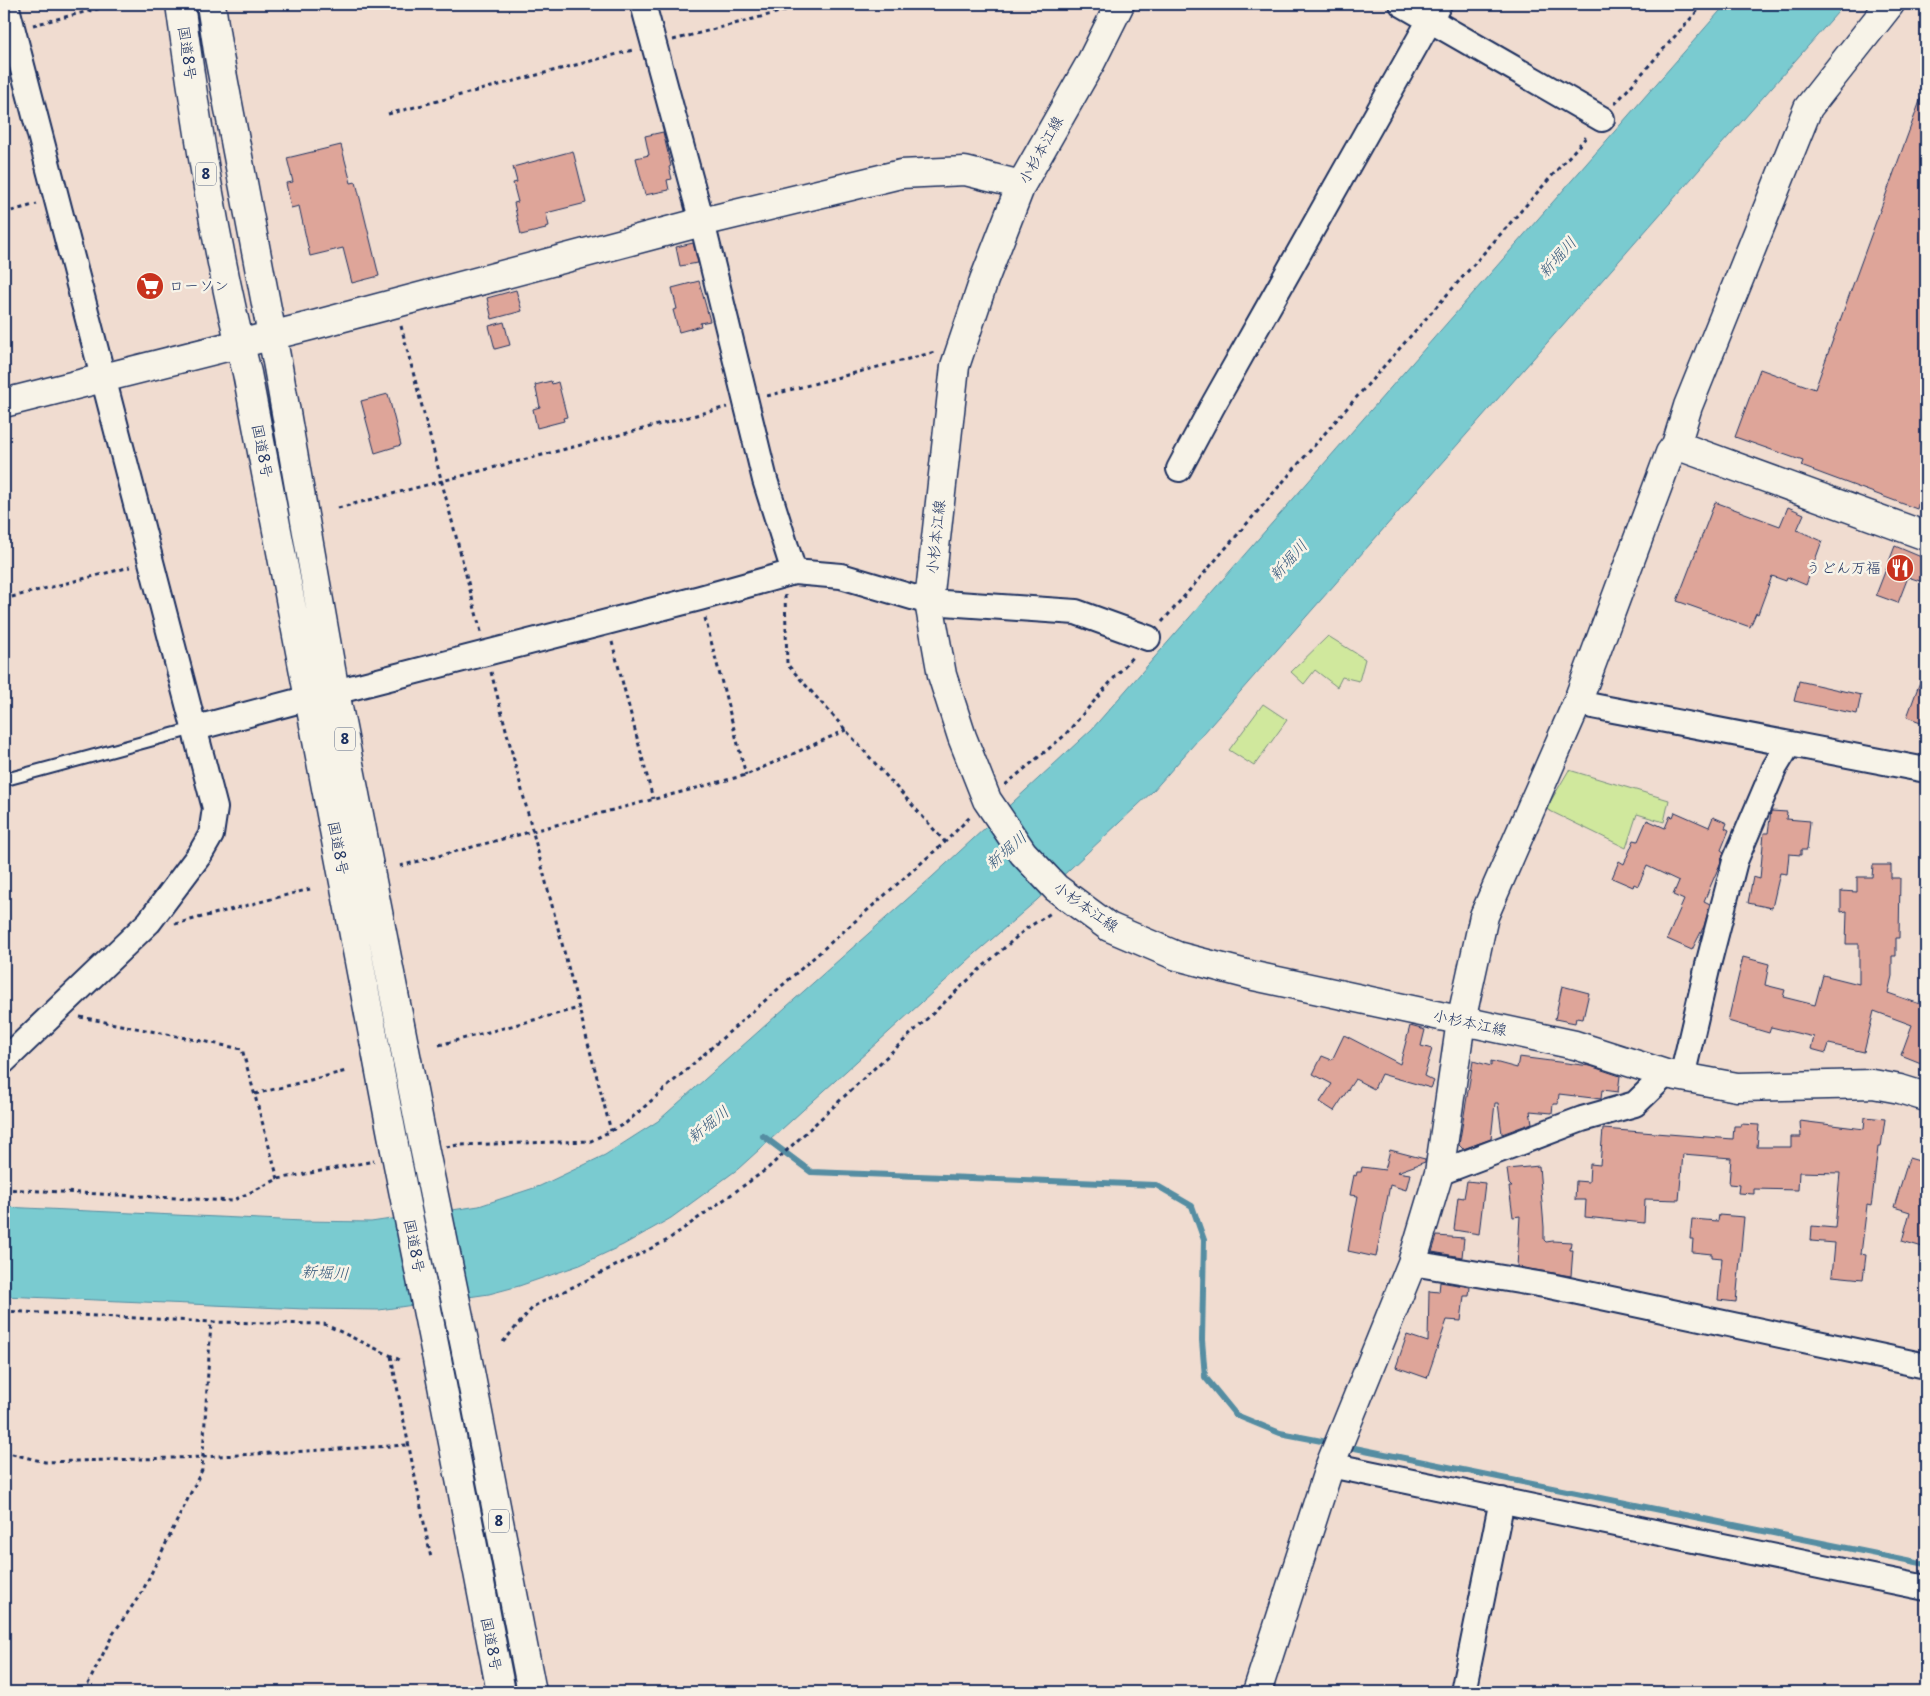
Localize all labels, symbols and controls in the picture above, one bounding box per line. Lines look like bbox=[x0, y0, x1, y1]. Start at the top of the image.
street label: 国道8号 bbox=[173, 24, 204, 81]
street label: 小杉本江線 bbox=[1011, 111, 1068, 188]
road number: 8 bbox=[196, 162, 216, 185]
water label: 新堀川 bbox=[1531, 230, 1581, 282]
supermarket icon: ローソン bbox=[135, 271, 165, 301]
place label: ローソン bbox=[169, 273, 229, 296]
street label: 国道8号 bbox=[247, 422, 280, 480]
street label: 小杉本江線 bbox=[919, 498, 950, 575]
water label: 新堀川 bbox=[1262, 533, 1312, 585]
restaurant icon: うどん万福 bbox=[1885, 553, 1915, 583]
place label: うどん万福 bbox=[1806, 555, 1881, 578]
road number: 8 bbox=[335, 728, 355, 751]
street label: 国道8号 bbox=[323, 819, 356, 877]
water label: 新堀川 bbox=[979, 824, 1031, 874]
street label: 小杉本江線 bbox=[1050, 875, 1124, 937]
street label: 小杉本江線 bbox=[1431, 1002, 1509, 1041]
water label: 新堀川 bbox=[681, 1099, 734, 1148]
street label: 国道8号 bbox=[399, 1217, 432, 1275]
water label: 新堀川 bbox=[300, 1258, 350, 1284]
road number: 8 bbox=[489, 1510, 509, 1532]
street label: 国道8号 bbox=[476, 1615, 509, 1673]

